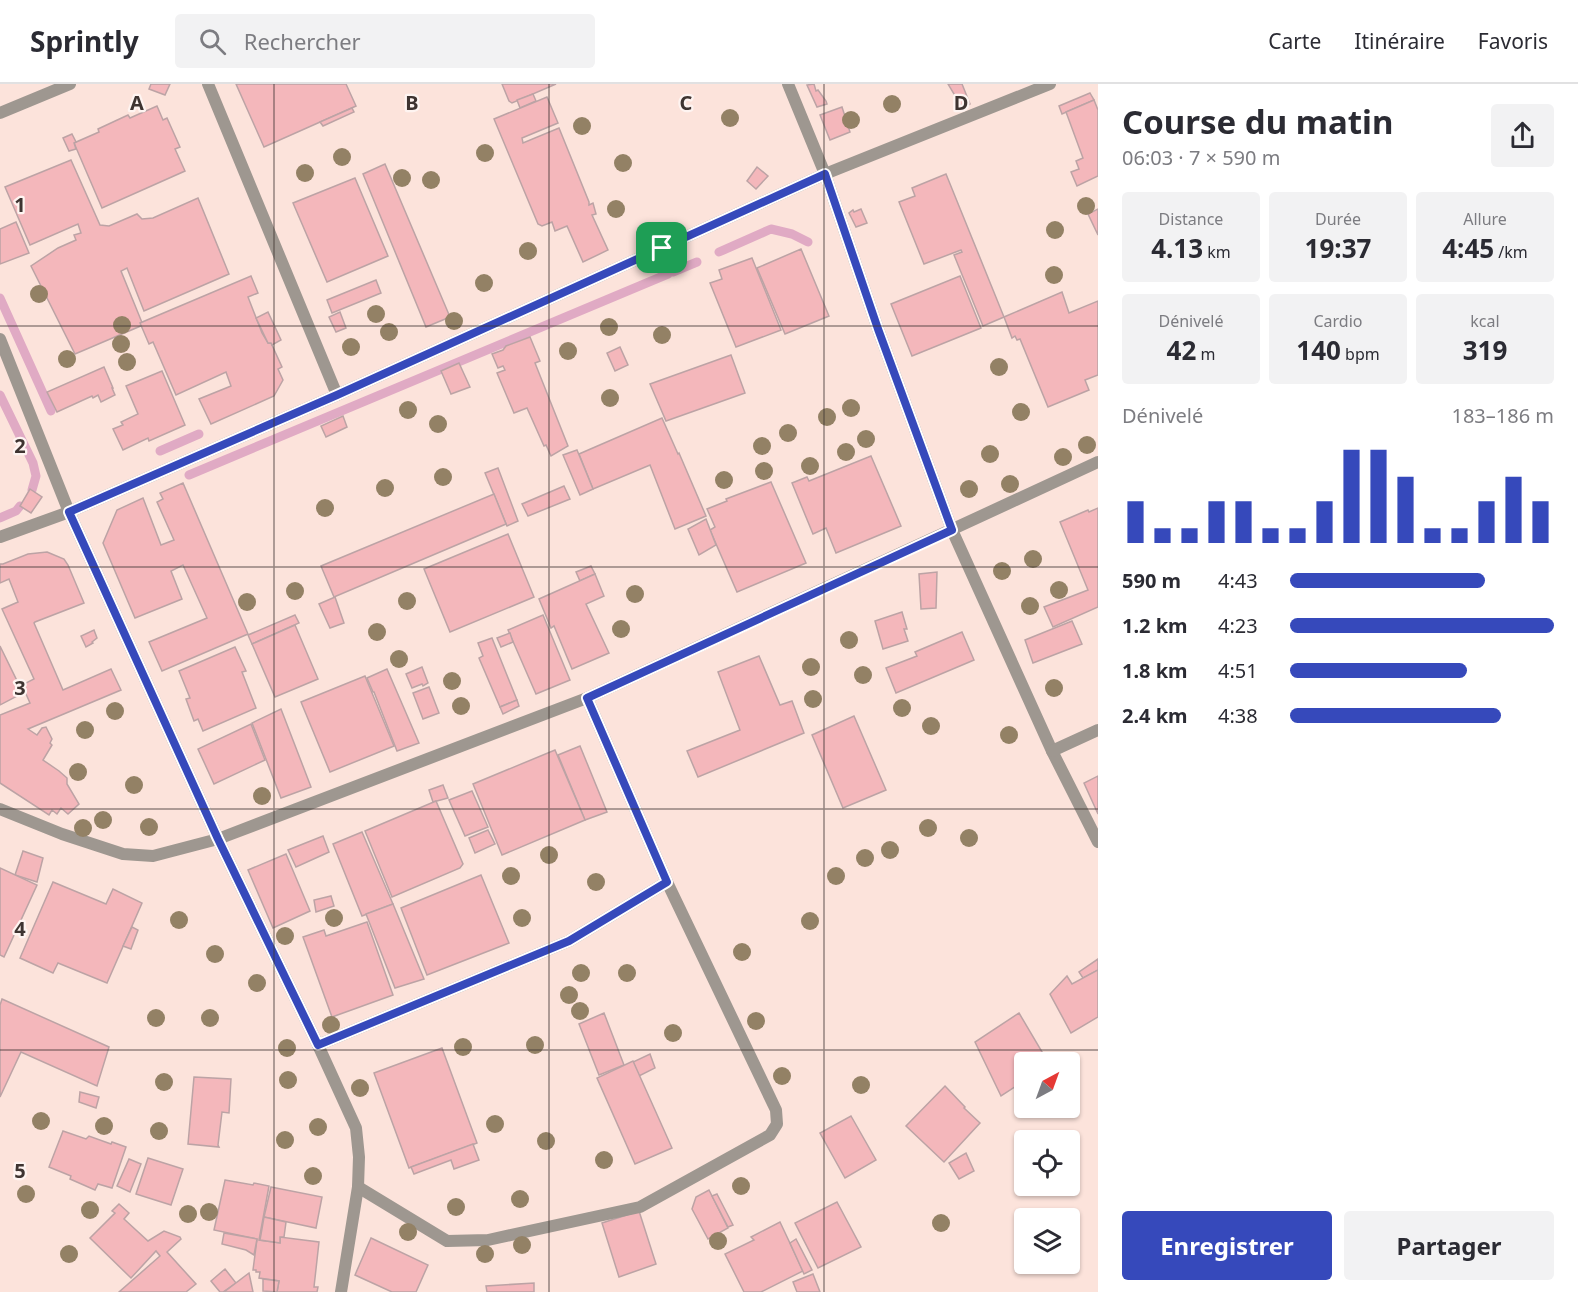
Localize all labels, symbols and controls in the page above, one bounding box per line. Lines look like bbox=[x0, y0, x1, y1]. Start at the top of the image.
search box bbox=[175, 14, 595, 68]
text: Sprintly bbox=[30, 22, 139, 60]
icon: search bbox=[196, 25, 229, 58]
text: Rechercher bbox=[244, 26, 361, 56]
text: Carte bbox=[1268, 27, 1321, 55]
text: Itinéraire bbox=[1354, 27, 1445, 55]
text: Favoris bbox=[1478, 27, 1548, 55]
text: A bbox=[130, 89, 144, 116]
text: B bbox=[405, 89, 419, 116]
text: C bbox=[680, 89, 693, 116]
text: D bbox=[954, 89, 968, 116]
text: Course du matin bbox=[1122, 99, 1393, 144]
button: share bbox=[1491, 104, 1554, 167]
text: 06:03 · 7 × 590 m bbox=[1122, 144, 1280, 171]
text: 1 bbox=[14, 191, 26, 218]
text: Distance bbox=[1159, 208, 1223, 230]
text: Durée bbox=[1315, 208, 1361, 230]
text: Allure bbox=[1463, 208, 1507, 230]
pin bbox=[636, 222, 687, 273]
text: 4.13 bbox=[1151, 230, 1203, 266]
text: 19:37 bbox=[1305, 230, 1371, 266]
text: 4:45 bbox=[1442, 230, 1494, 266]
icon: arrive bbox=[645, 231, 678, 264]
text: km bbox=[1203, 241, 1231, 263]
text: /km bbox=[1494, 241, 1528, 263]
text: Dénivelé bbox=[1158, 310, 1224, 332]
text: Cardio bbox=[1313, 310, 1363, 332]
text: kcal bbox=[1470, 310, 1500, 332]
text: 42 bbox=[1167, 332, 1196, 368]
text: 140 bbox=[1296, 332, 1341, 368]
text: 319 bbox=[1463, 332, 1507, 368]
text: m bbox=[1196, 343, 1215, 365]
text: bpm bbox=[1341, 343, 1380, 365]
text: Dénivelé bbox=[1122, 402, 1203, 429]
text: 183–186 m bbox=[1451, 402, 1554, 429]
text: 2 bbox=[14, 432, 26, 459]
text: 590 m bbox=[1122, 567, 1181, 594]
text: 4:43 bbox=[1218, 567, 1258, 594]
text: 1.2 km bbox=[1122, 612, 1188, 639]
text: 4:23 bbox=[1218, 612, 1258, 639]
text: 1.8 km bbox=[1122, 657, 1188, 684]
text: 4:51 bbox=[1218, 657, 1258, 684]
text: 3 bbox=[14, 674, 26, 701]
text: 2.4 km bbox=[1122, 702, 1188, 729]
text: 4:38 bbox=[1218, 702, 1258, 729]
text: 4 bbox=[14, 915, 26, 942]
north arrow bbox=[1014, 1052, 1080, 1118]
map controls bbox=[1014, 1052, 1080, 1274]
button: locate bbox=[1014, 1130, 1080, 1196]
text: 5 bbox=[14, 1157, 26, 1184]
button: layers bbox=[1014, 1208, 1080, 1274]
button: Enregistrer bbox=[1122, 1211, 1332, 1280]
button: Partager bbox=[1344, 1211, 1554, 1280]

